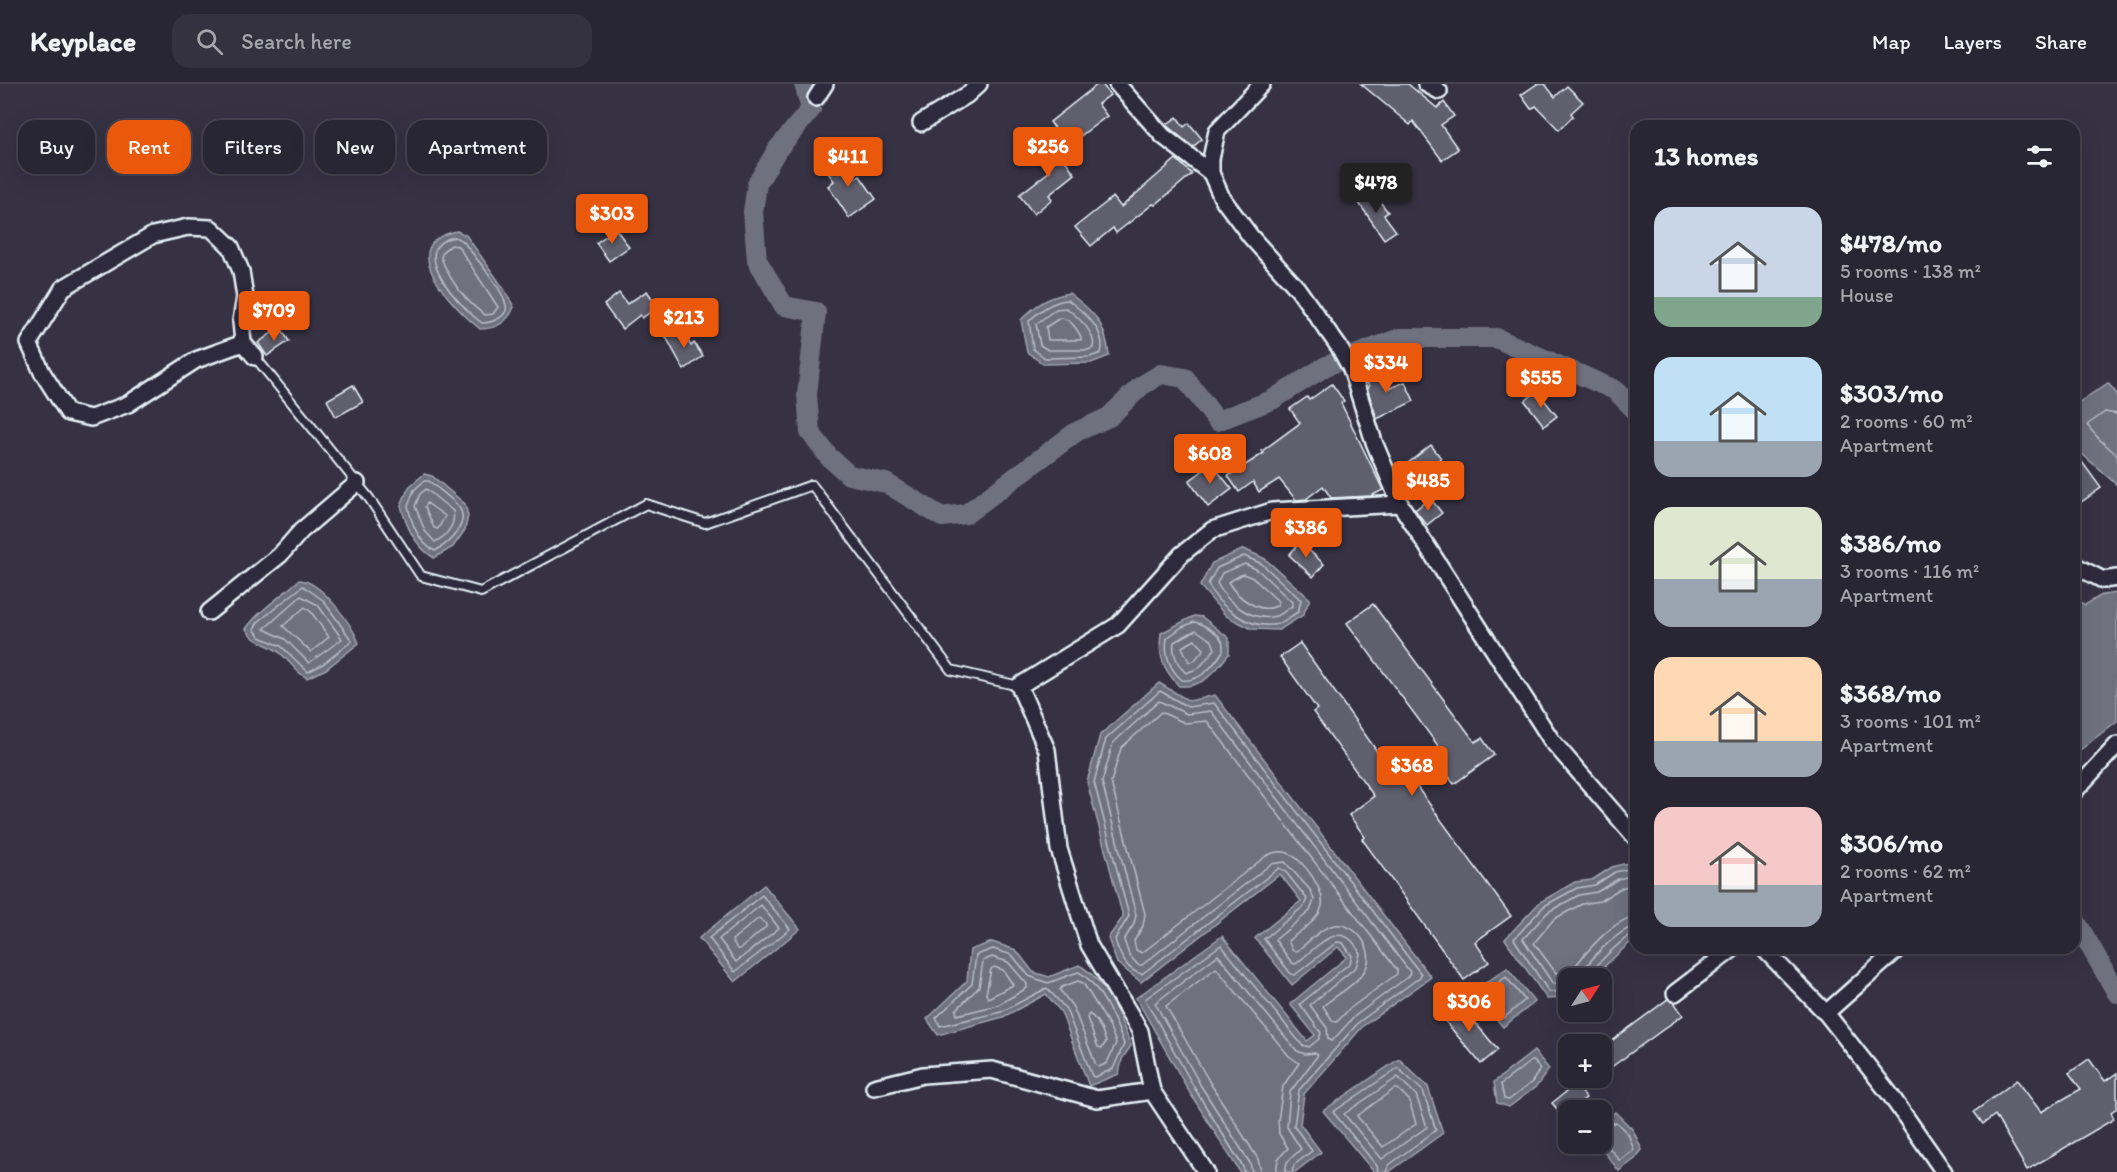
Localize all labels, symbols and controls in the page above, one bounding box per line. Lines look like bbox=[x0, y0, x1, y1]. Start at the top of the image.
search box bbox=[172, 14, 592, 68]
text: Keyplace bbox=[30, 24, 136, 58]
icon: search bbox=[193, 25, 226, 58]
text: Search here bbox=[241, 28, 352, 55]
text: Map bbox=[1872, 29, 1911, 54]
text: Layers bbox=[1944, 29, 2002, 54]
text: Share bbox=[2035, 29, 2087, 54]
chip: Buy bbox=[18, 120, 95, 174]
chip: Rent bbox=[107, 120, 191, 174]
chip: Filters bbox=[203, 120, 303, 174]
chip: New bbox=[315, 120, 395, 174]
chip: Apartment bbox=[407, 120, 547, 174]
pin: $256 bbox=[1012, 127, 1084, 178]
text: $256 bbox=[1027, 134, 1069, 158]
pin: $411 bbox=[812, 137, 884, 188]
text: 13 homes bbox=[1654, 140, 1758, 172]
icon: filters bbox=[2023, 140, 2056, 173]
text: $411 bbox=[828, 144, 868, 168]
pin: $478 bbox=[1340, 163, 1412, 214]
text: $478 bbox=[1354, 170, 1398, 194]
pin: $303 bbox=[576, 194, 648, 245]
text: $303 bbox=[590, 201, 634, 225]
text: $478/mo bbox=[1840, 227, 1942, 259]
icon: home bbox=[1702, 231, 1774, 303]
text: 5 rooms · 138 m² bbox=[1840, 259, 1981, 283]
text: House bbox=[1840, 283, 1894, 307]
pin: $709 bbox=[238, 291, 310, 342]
text: $709 bbox=[253, 298, 295, 322]
pin: $213 bbox=[648, 298, 720, 349]
text: $213 bbox=[664, 305, 704, 329]
pin: $334 bbox=[1350, 343, 1422, 394]
text: $334 bbox=[1364, 350, 1408, 374]
pin: $555 bbox=[1505, 358, 1577, 409]
text: $555 bbox=[1520, 365, 1562, 389]
text: $303/mo bbox=[1840, 377, 1944, 409]
icon: home bbox=[1702, 381, 1774, 453]
text: 2 rooms · 60 m² bbox=[1840, 409, 1973, 433]
text: Apartment bbox=[1840, 433, 1933, 457]
pin: $608 bbox=[1174, 434, 1246, 485]
text: $608 bbox=[1188, 441, 1232, 465]
pin: $485 bbox=[1392, 461, 1464, 512]
text: $485 bbox=[1406, 468, 1450, 492]
pin: $386 bbox=[1270, 508, 1342, 559]
text: $386 bbox=[1285, 515, 1327, 539]
text: $386/mo bbox=[1840, 527, 1941, 559]
icon: home bbox=[1702, 531, 1774, 603]
text: 3 rooms · 116 m² bbox=[1840, 559, 1979, 583]
text: Apartment bbox=[1840, 583, 1933, 607]
text: $368/mo bbox=[1840, 677, 1941, 709]
icon: home bbox=[1702, 681, 1774, 753]
text: 3 rooms · 101 m² bbox=[1840, 709, 1981, 733]
text: Apartment bbox=[1840, 733, 1933, 757]
pin: $368 bbox=[1376, 746, 1448, 797]
text: $368 bbox=[1391, 753, 1433, 777]
text: $306/mo bbox=[1840, 827, 1943, 859]
icon: home bbox=[1702, 831, 1774, 903]
text: 2 rooms · 62 m² bbox=[1840, 859, 1971, 883]
text: Apartment bbox=[1840, 883, 1933, 907]
north arrow bbox=[1558, 968, 1612, 1022]
map controls bbox=[1558, 968, 1612, 1154]
pin: $306 bbox=[1433, 982, 1505, 1033]
text: $306 bbox=[1447, 989, 1491, 1013]
button: + bbox=[1558, 1034, 1612, 1088]
button: − bbox=[1558, 1100, 1612, 1154]

